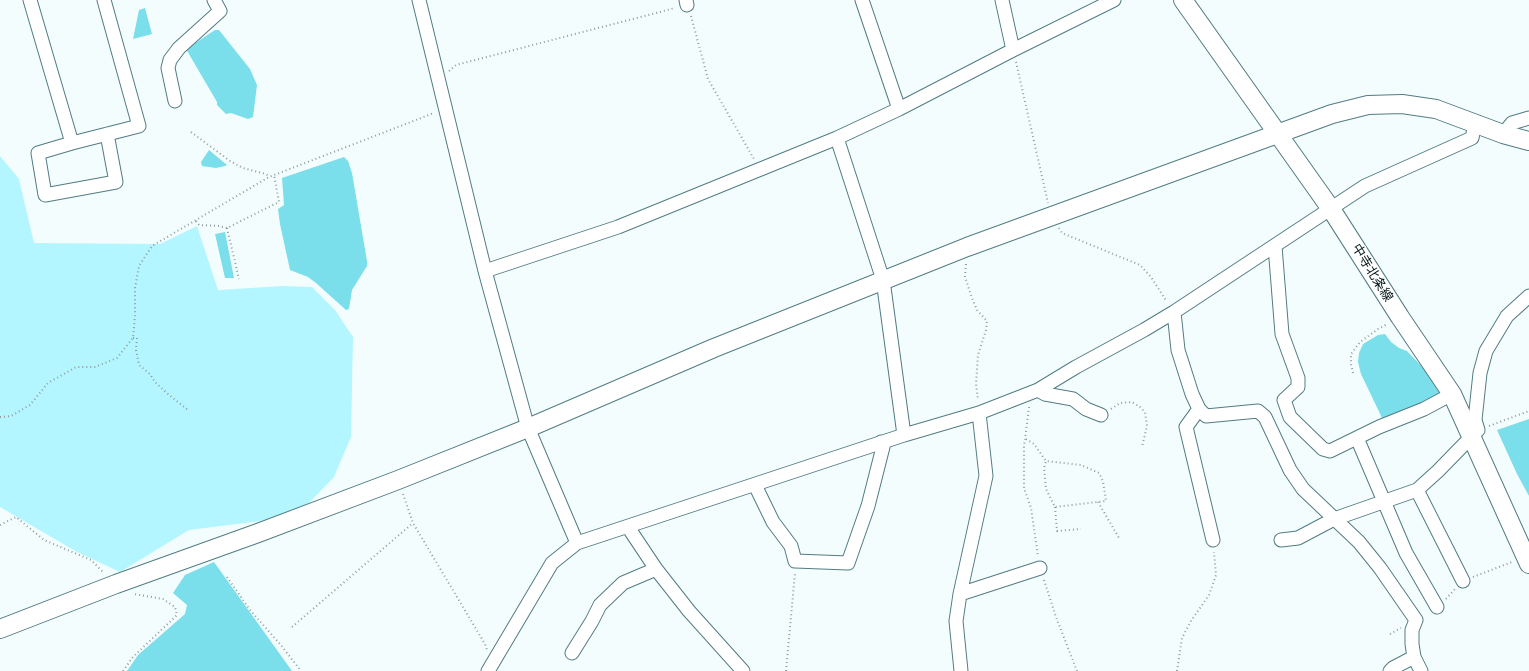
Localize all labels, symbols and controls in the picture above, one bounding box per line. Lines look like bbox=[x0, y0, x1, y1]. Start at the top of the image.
street label: 中寺北条線 bbox=[1348, 241, 1396, 305]

